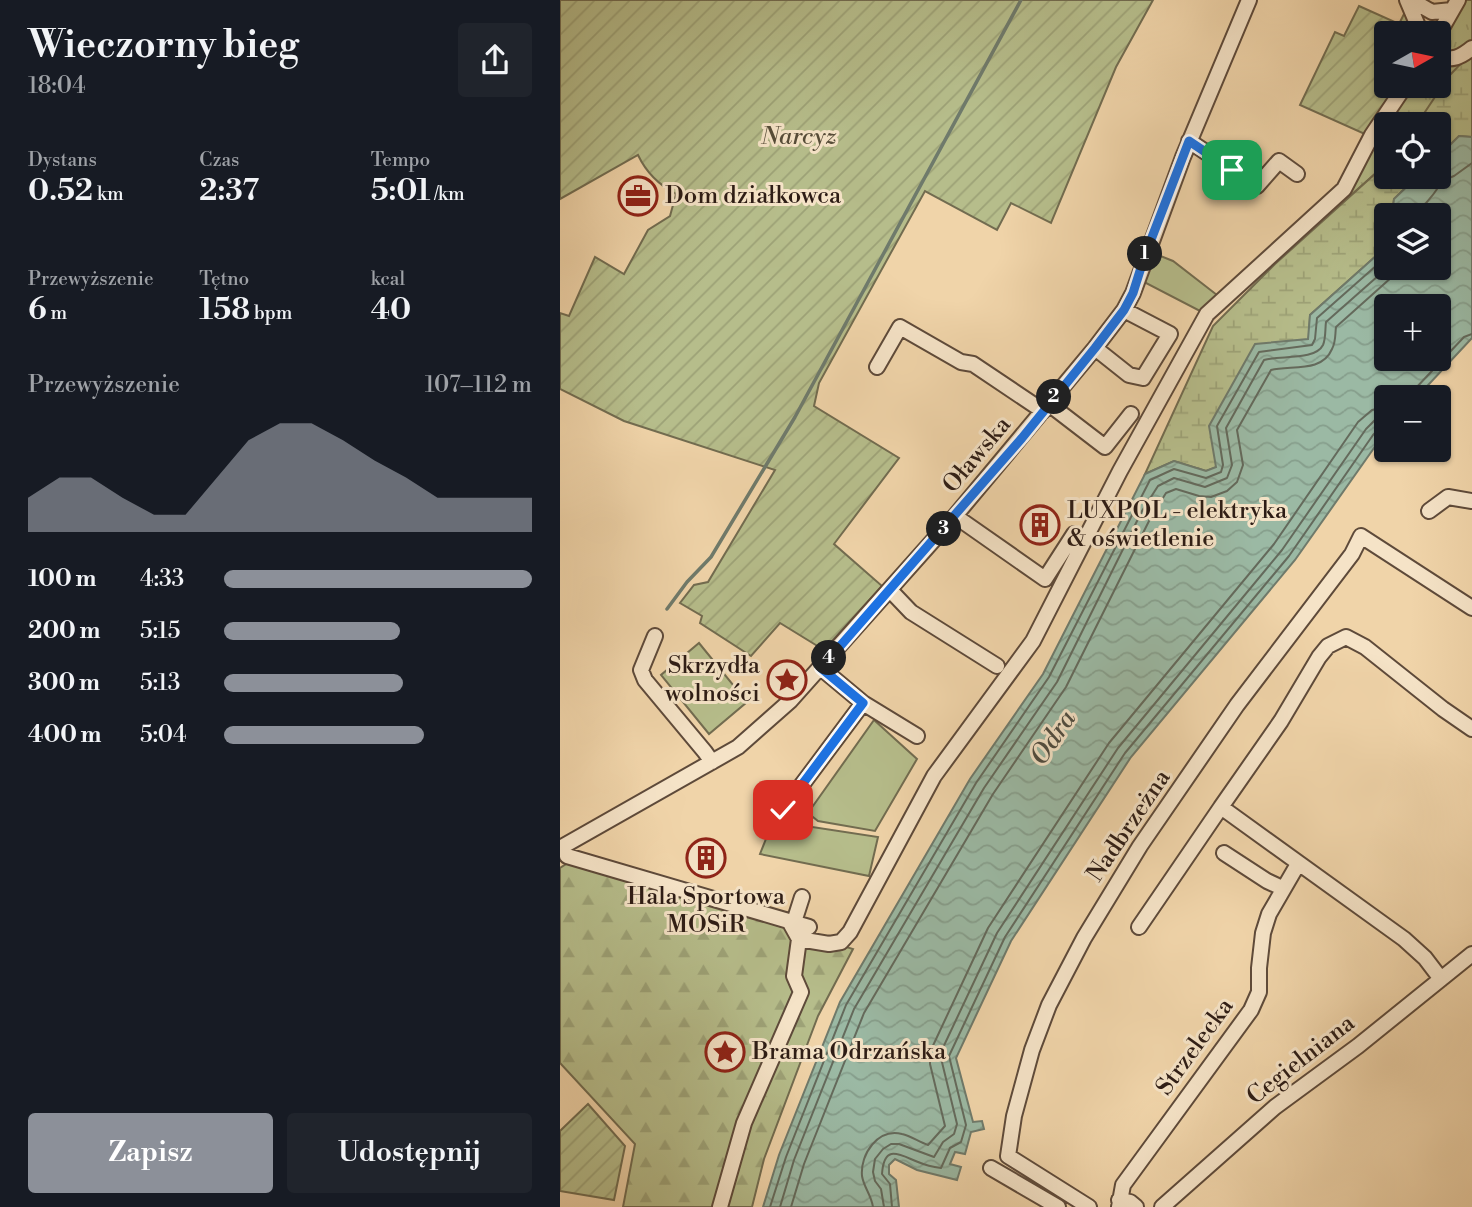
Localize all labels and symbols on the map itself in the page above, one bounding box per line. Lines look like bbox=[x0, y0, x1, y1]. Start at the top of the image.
north arrow bbox=[1374, 21, 1451, 98]
park label: Narcyz bbox=[760, 122, 837, 152]
pin bbox=[1202, 140, 1262, 200]
office icon: Dom działkowca bbox=[617, 175, 659, 217]
place label: Dom działkowca bbox=[665, 181, 842, 211]
pin: 1 bbox=[1128, 236, 1162, 272]
pin: 2 bbox=[1036, 380, 1072, 414]
street label: Oławska bbox=[936, 410, 1018, 499]
place label: LUXPOL - elektryka & oświetlenie bbox=[1067, 496, 1288, 554]
building icon: LUXPOL - elektryka & oświetlenie bbox=[1019, 504, 1061, 546]
pin: 3 bbox=[926, 512, 962, 546]
pin: 4 bbox=[812, 640, 846, 676]
place label: Skrzydła wolności bbox=[664, 651, 761, 709]
place icon: Skrzydła wolności bbox=[766, 659, 808, 701]
water label: Odra bbox=[1023, 704, 1083, 772]
street label: Nadbrzeżna bbox=[1081, 763, 1178, 888]
pin bbox=[753, 780, 813, 840]
building icon: Hala Sportowa MOSiR bbox=[685, 837, 727, 879]
place label: Hala Sportowa MOSiR bbox=[627, 882, 786, 940]
street label: Strzelecka bbox=[1150, 992, 1241, 1102]
street label: Cegielniana bbox=[1241, 1008, 1362, 1112]
place icon: Brama Odrzańska bbox=[704, 1031, 746, 1073]
place label: Brama Odrzańska bbox=[751, 1037, 947, 1067]

